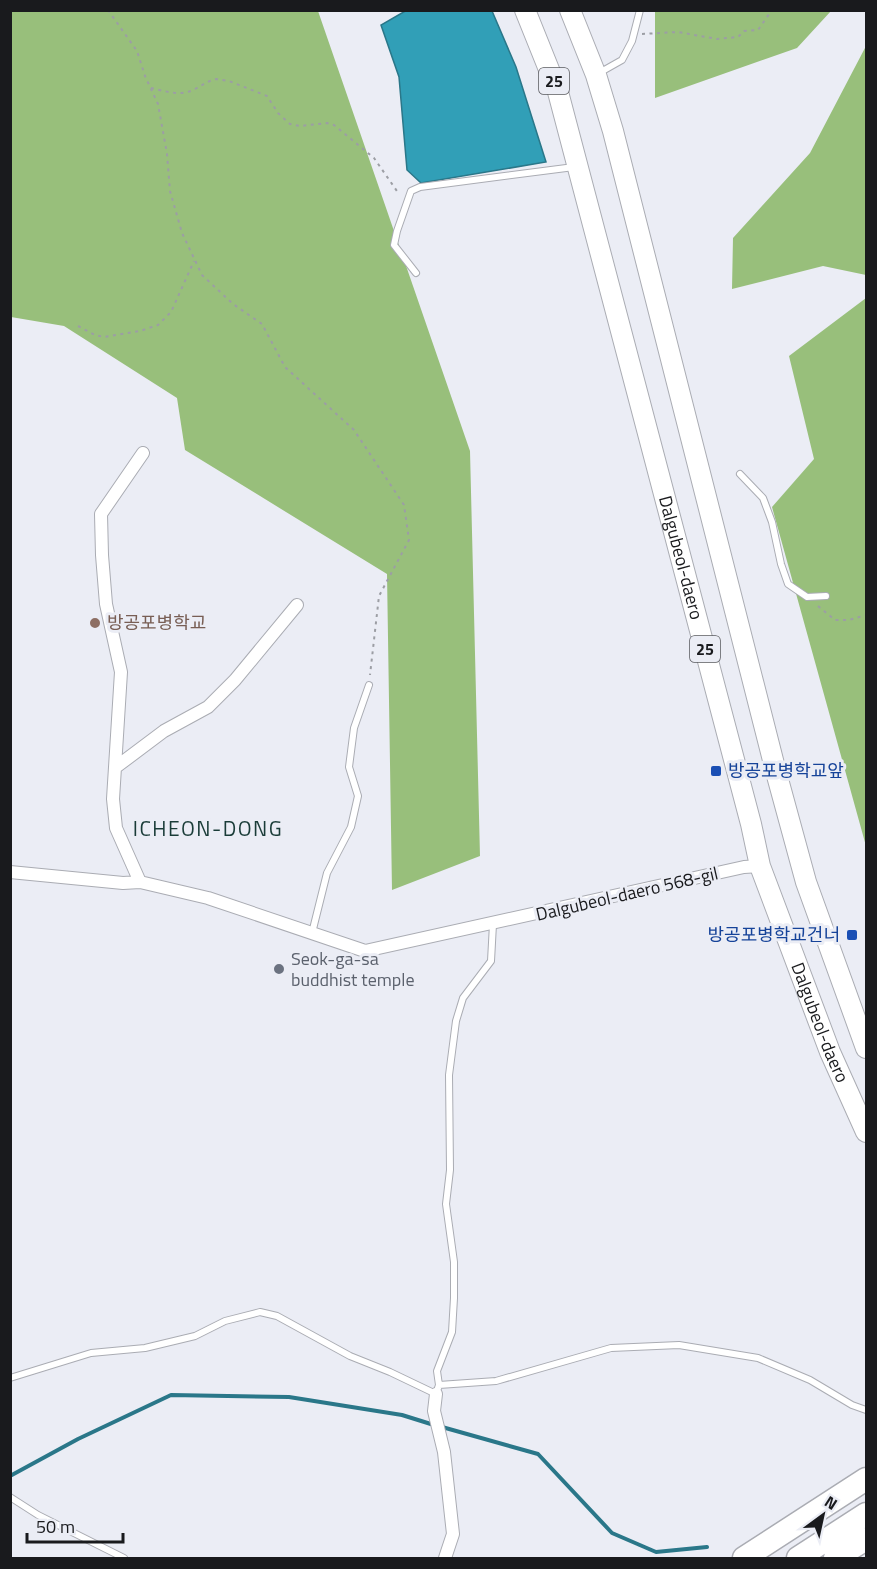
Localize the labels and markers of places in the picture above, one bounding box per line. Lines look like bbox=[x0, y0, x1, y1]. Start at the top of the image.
place label: 방공포병학교 bbox=[107, 609, 206, 636]
marker: 방공포병학교 bbox=[88, 616, 102, 630]
place label: 방공포병학교앞 bbox=[728, 757, 844, 784]
marker: 방공포병학교앞 bbox=[709, 764, 723, 778]
place label: 방공포병학교건너 bbox=[708, 921, 840, 948]
marker: 방공포병학교건너 bbox=[845, 928, 859, 942]
place label: Seok-ga-sa buddhist temple bbox=[291, 945, 415, 993]
marker: Seok-ga-sa buddhist temple bbox=[272, 962, 286, 976]

